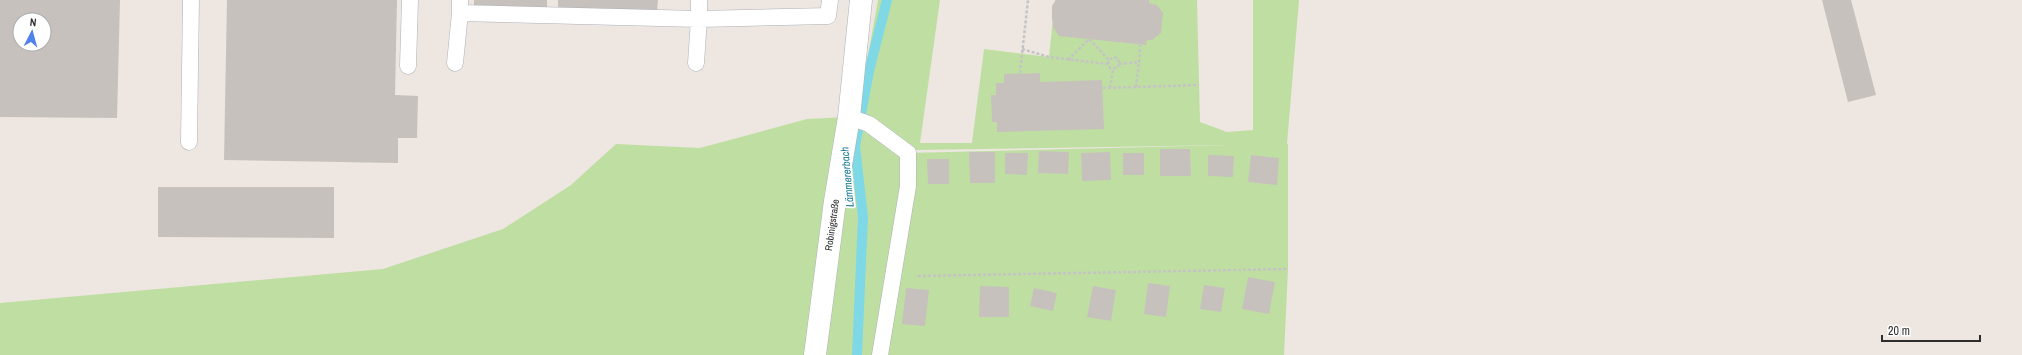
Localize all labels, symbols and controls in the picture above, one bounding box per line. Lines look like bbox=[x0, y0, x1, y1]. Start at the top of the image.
north arrow bbox=[12, 12, 52, 52]
text: N bbox=[29, 15, 37, 29]
water label: Lämmererbach bbox=[837, 146, 857, 208]
street label: Robinigstraße bbox=[822, 198, 842, 252]
scale bar bbox=[1882, 317, 1980, 343]
text: 20 m bbox=[1888, 323, 1910, 339]

